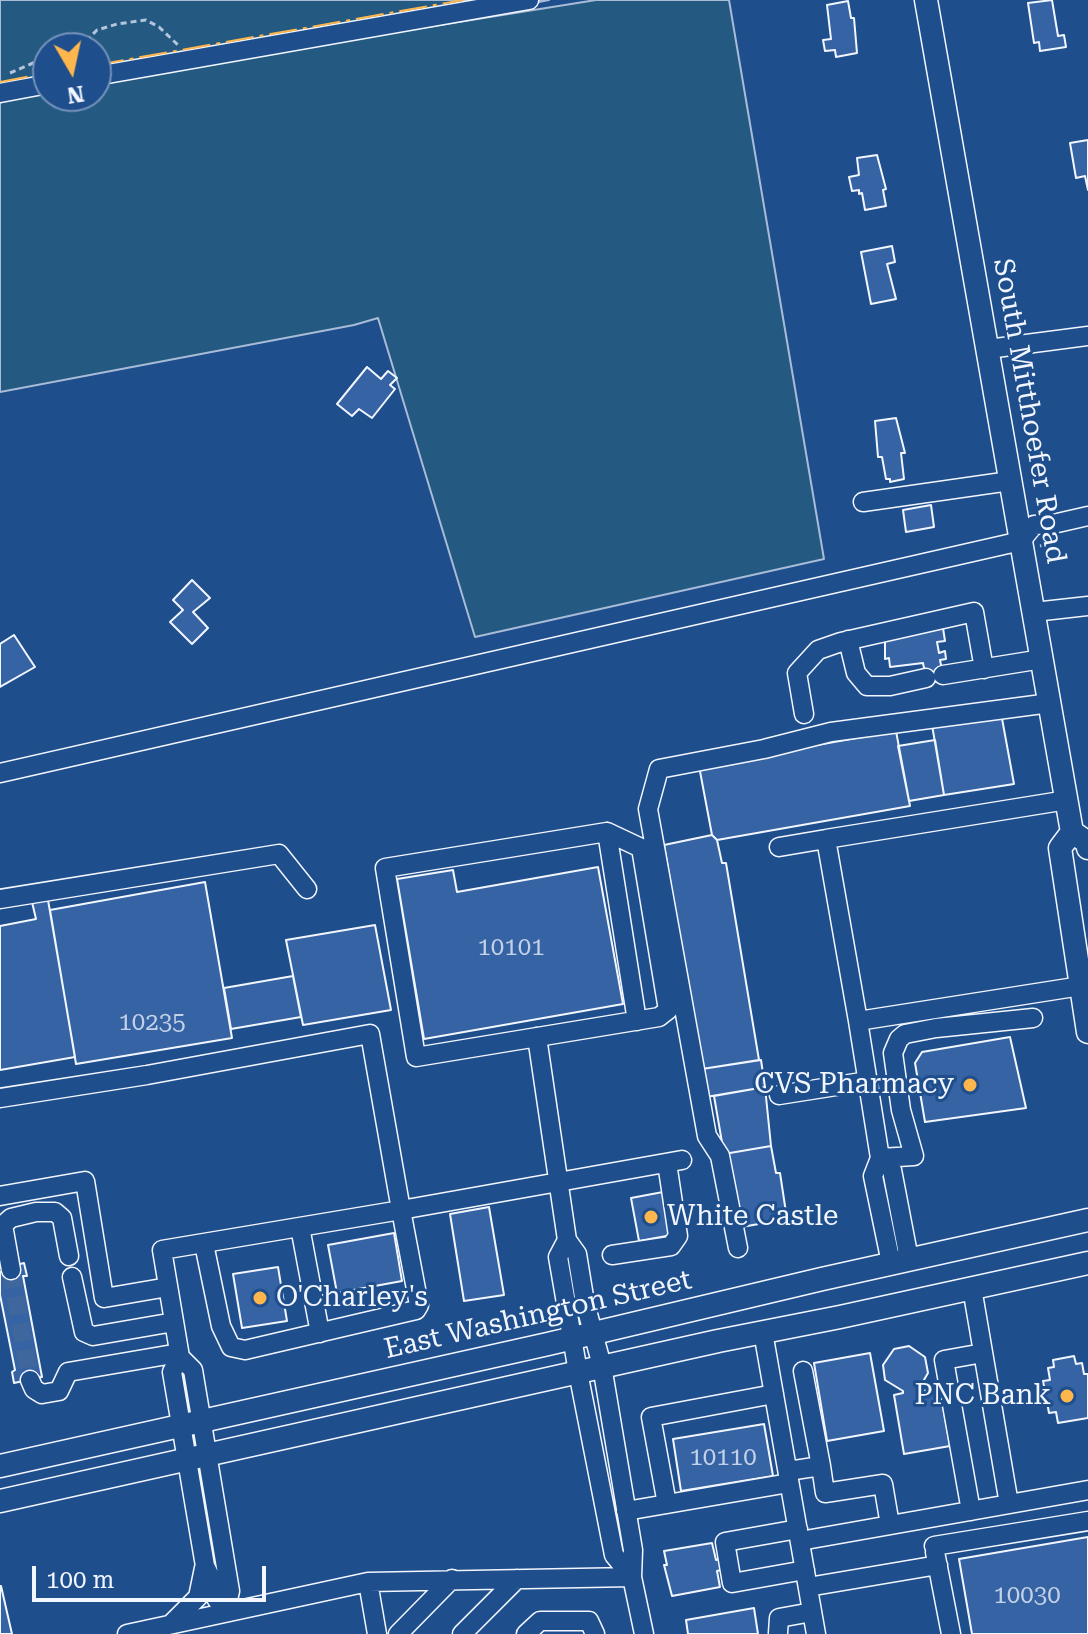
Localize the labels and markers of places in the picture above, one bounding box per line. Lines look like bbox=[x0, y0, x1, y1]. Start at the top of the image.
place label: CVS Pharmacy bbox=[754, 1068, 954, 1102]
marker: CVS Pharmacy bbox=[961, 1076, 979, 1094]
place label: White Castle bbox=[667, 1200, 838, 1234]
marker: White Castle bbox=[642, 1208, 660, 1226]
place label: O'Charley's bbox=[276, 1281, 428, 1315]
marker: O'Charley's bbox=[251, 1289, 269, 1307]
place label: PNC Bank bbox=[914, 1379, 1051, 1413]
marker: PNC Bank bbox=[1058, 1387, 1076, 1405]

